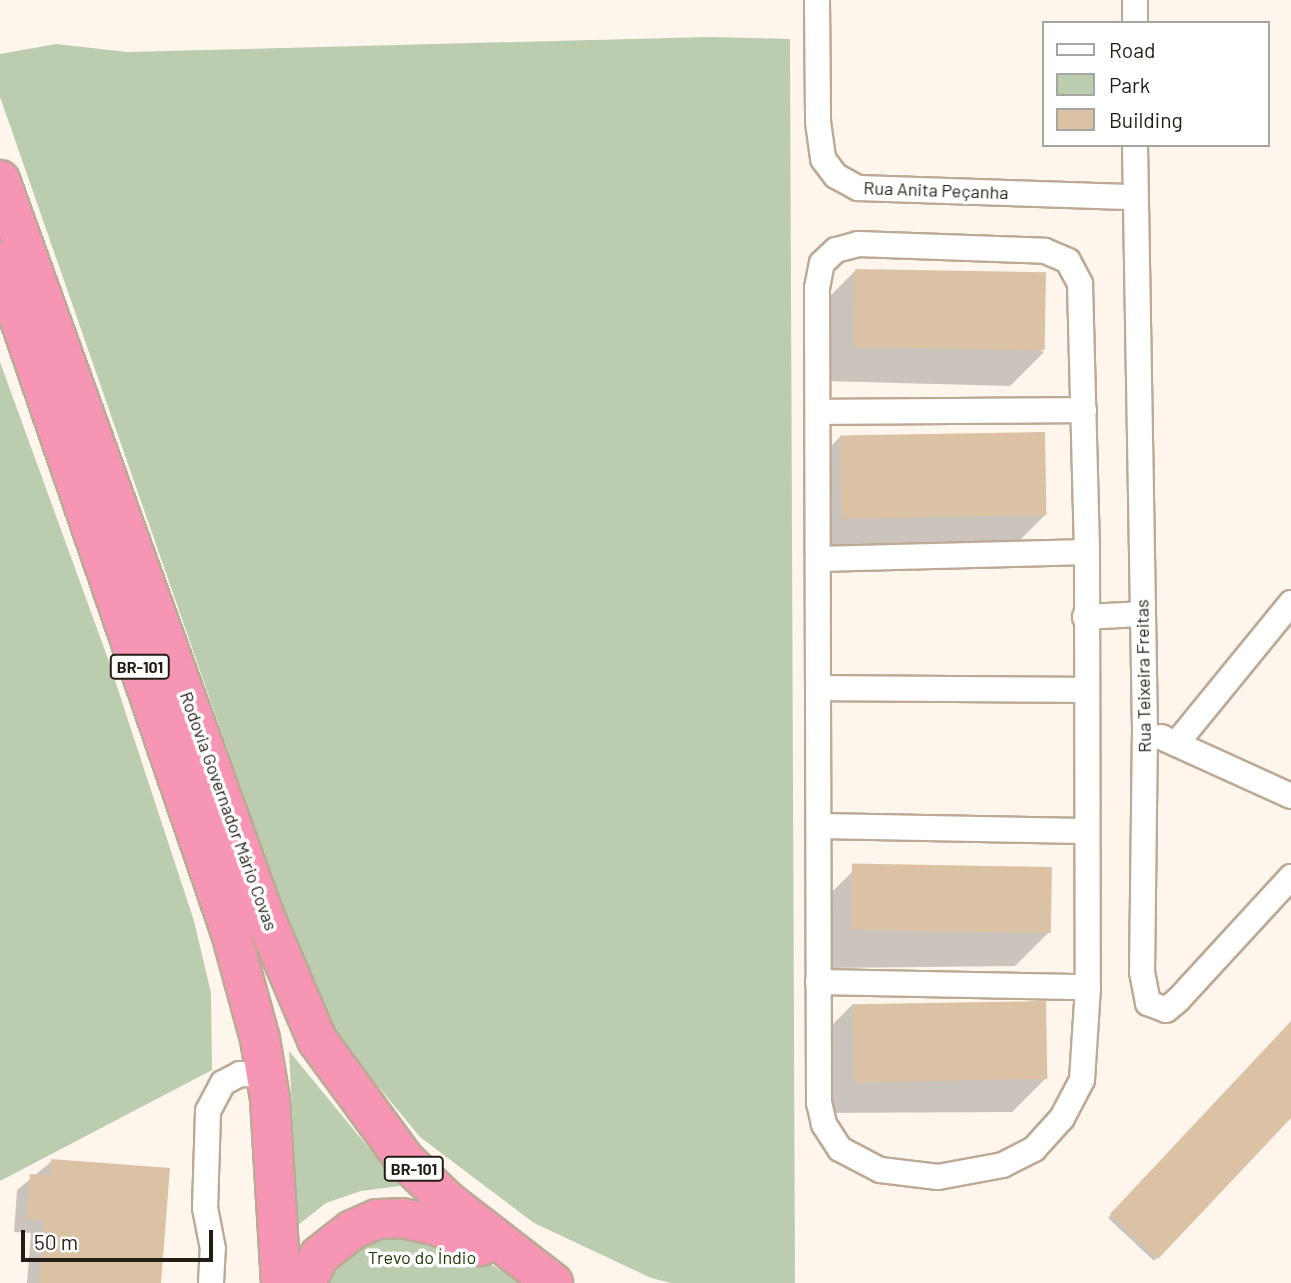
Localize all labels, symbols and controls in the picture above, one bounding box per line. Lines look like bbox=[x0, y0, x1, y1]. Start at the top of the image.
legend bbox=[1042, 21, 1270, 147]
text: Road bbox=[1109, 37, 1155, 62]
text: Park bbox=[1109, 72, 1150, 97]
text: Building bbox=[1109, 107, 1183, 132]
street label: Rua Anita Peçanha bbox=[863, 177, 1009, 203]
street label: Rua Teixeira Freitas bbox=[1131, 599, 1155, 753]
road number: BR-101 bbox=[108, 654, 172, 680]
street label: Rodovia Governador Mário Covas bbox=[176, 689, 282, 933]
road number: BR-101 bbox=[382, 1156, 446, 1182]
scale bar bbox=[24, 1216, 217, 1260]
text: 50 m bbox=[34, 1229, 78, 1254]
park label: Trevo do Índio bbox=[368, 1246, 476, 1268]

